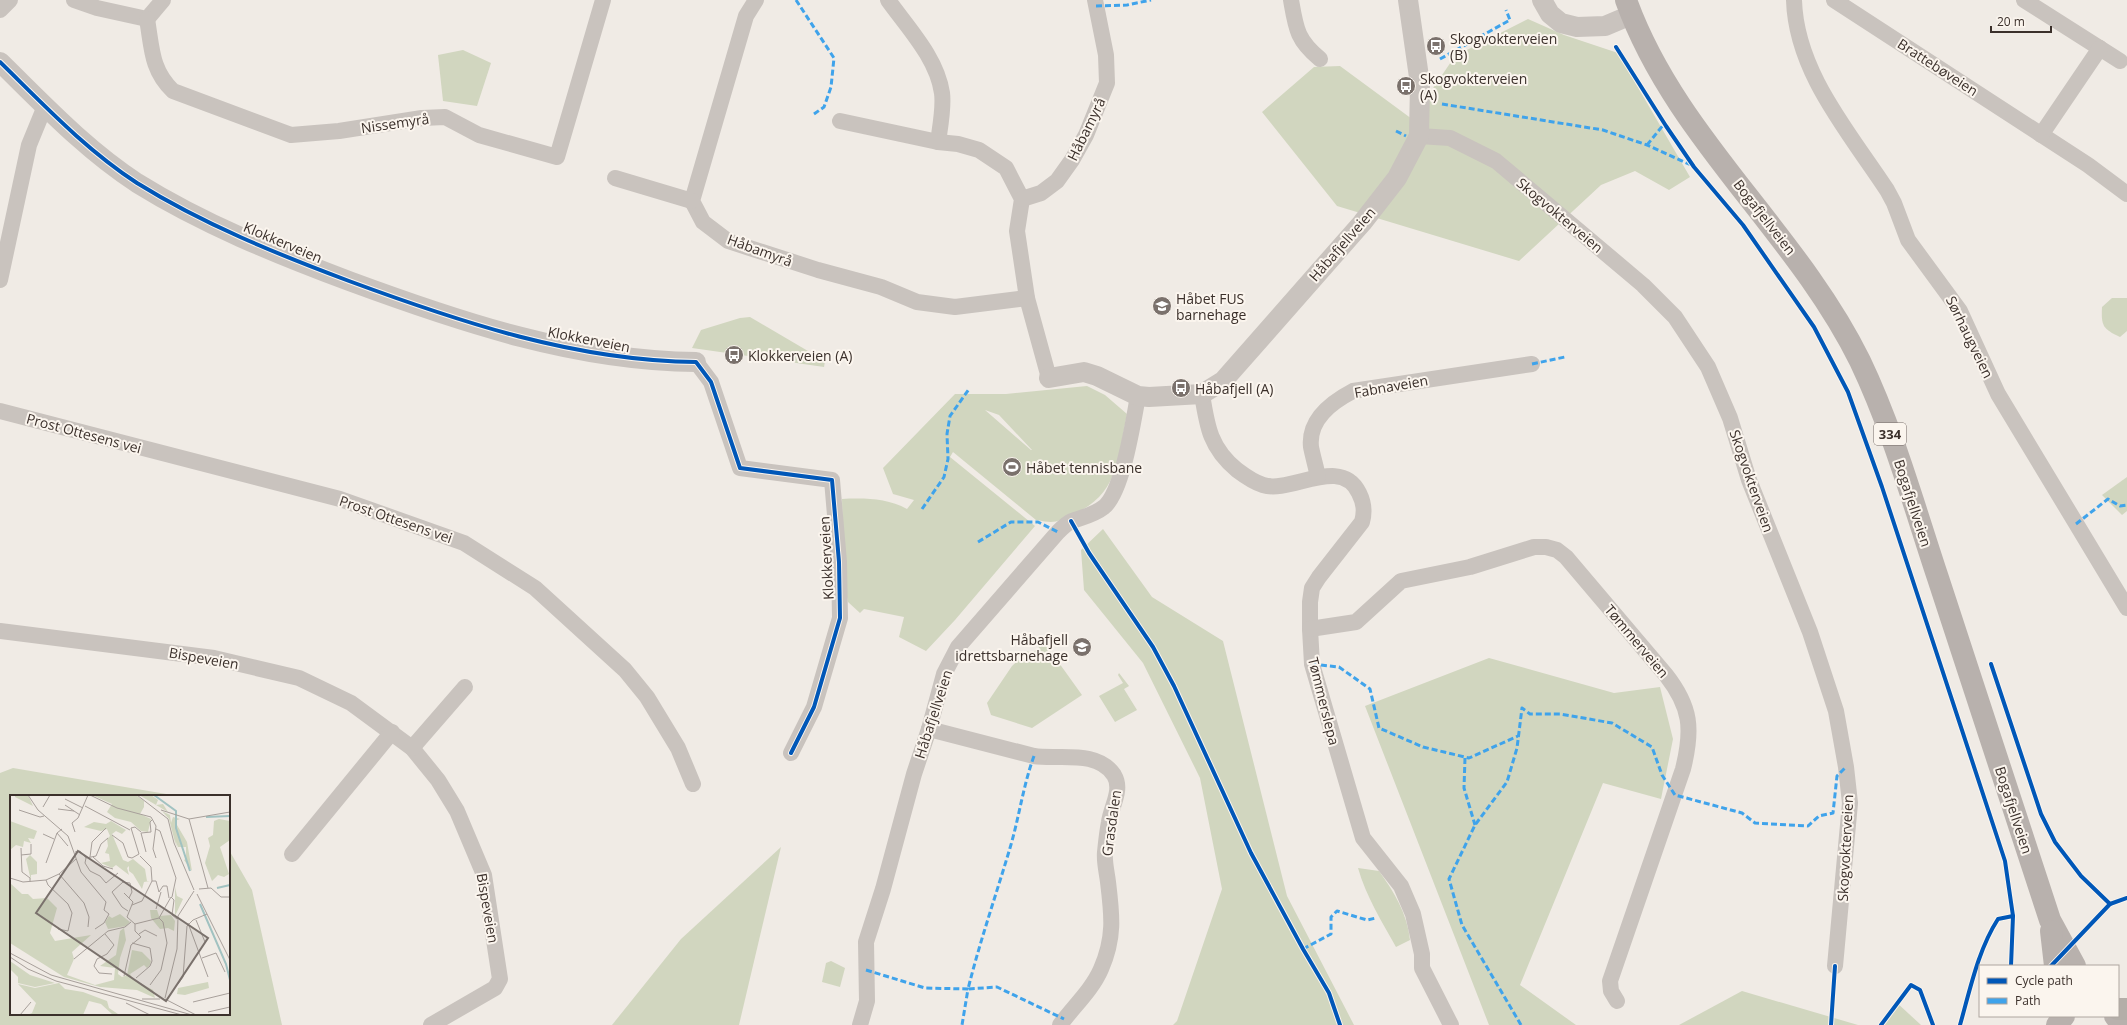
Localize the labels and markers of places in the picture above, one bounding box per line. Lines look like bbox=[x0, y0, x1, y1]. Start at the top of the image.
place label: Skogvokterveien (B) bbox=[1450, 29, 1557, 64]
bus stop icon: Skogvokterveien (B) bbox=[1425, 35, 1447, 57]
place label: Skogvokterveien (A) bbox=[1420, 69, 1527, 104]
bus stop icon: Skogvokterveien (A) bbox=[1395, 75, 1417, 97]
place label: Håbet FUS barnehage bbox=[1176, 289, 1246, 324]
school or university icon: Håbet FUS barnehage bbox=[1151, 295, 1173, 317]
bus stop icon: Klokkerveien (A) bbox=[723, 344, 745, 366]
place label: Klokkerveien (A) bbox=[748, 346, 852, 365]
bus stop icon: Håbafjell (A) bbox=[1170, 377, 1192, 399]
place label: Håbafjell (A) bbox=[1195, 379, 1273, 398]
sports icon: Håbet tennisbane bbox=[1001, 456, 1023, 478]
place label: Håbet tennisbane bbox=[1026, 458, 1142, 477]
place label: Håbafjell idrettsbarnehage bbox=[955, 630, 1068, 665]
school or university icon: Håbafjell idrettsbarnehage bbox=[1071, 636, 1093, 658]

